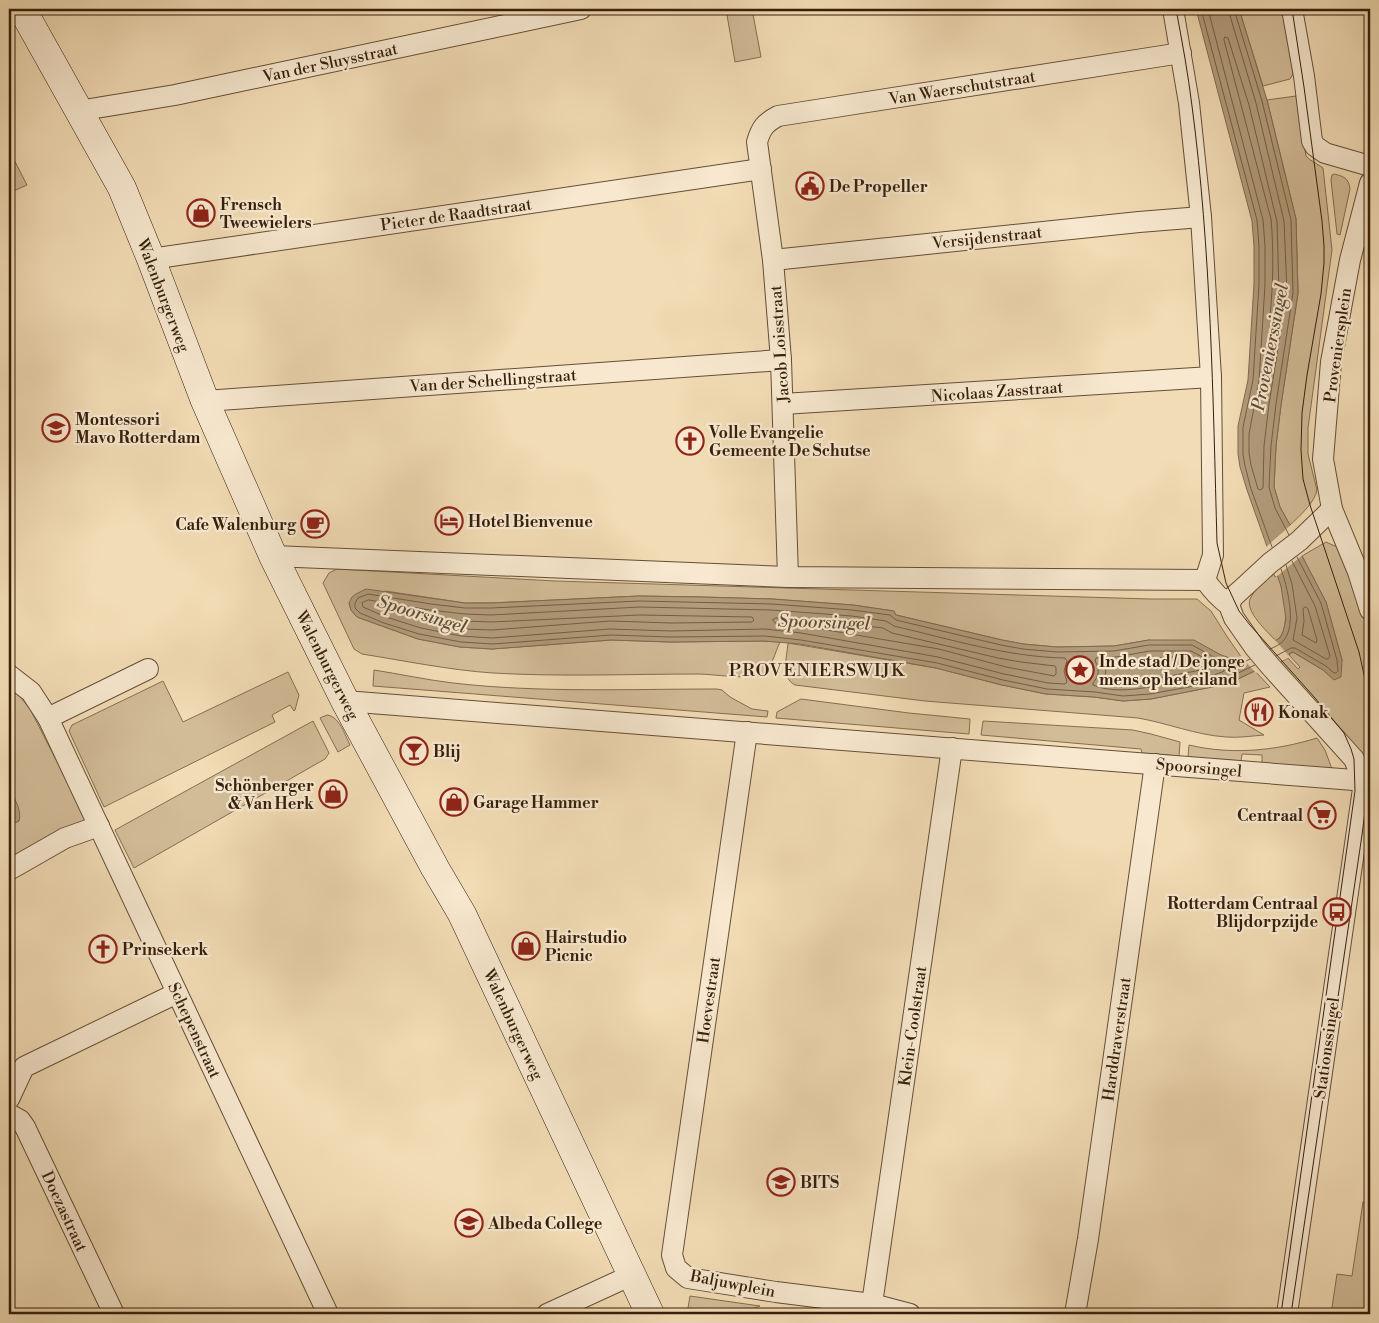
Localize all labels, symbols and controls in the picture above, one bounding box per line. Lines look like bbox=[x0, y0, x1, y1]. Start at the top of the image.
street label: Van der Sluysstraat bbox=[260, 39, 400, 87]
street label: Van Waerschutstraat bbox=[886, 66, 1037, 110]
public building icon: De Propeller bbox=[795, 171, 825, 201]
place label: De Propeller bbox=[829, 177, 928, 197]
street label: Pieter de Raadtstraat bbox=[379, 194, 533, 236]
place label: Frensch Tweewielers bbox=[220, 195, 312, 233]
shop icon: Frensch Tweewielers bbox=[186, 198, 216, 228]
street label: Versijdenstraat bbox=[930, 222, 1043, 254]
street label: Walenburgerweg bbox=[132, 235, 194, 356]
water label: Provenierssingel bbox=[1247, 281, 1294, 414]
street label: Jacob Loisstraat bbox=[766, 284, 794, 404]
street label: Proveniersplein bbox=[1320, 286, 1356, 404]
street label: Van der Schellingstraat bbox=[408, 365, 578, 397]
street label: Nicolaas Zasstraat bbox=[930, 377, 1064, 407]
place label: Montessori Mavo Rotterdam bbox=[75, 410, 201, 448]
school or university icon: Montessori Mavo Rotterdam bbox=[41, 413, 71, 443]
place label: Volle Evangelie Gemeente De Schutse bbox=[708, 423, 871, 461]
church icon: Volle Evangelie Gemeente De Schutse bbox=[675, 426, 705, 456]
hotel icon: Hotel Bienvenue bbox=[434, 506, 464, 536]
cafe icon: Cafe Walenburg bbox=[300, 509, 330, 539]
place label: Hotel Bienvenue bbox=[468, 512, 593, 532]
place label: Cafe Walenburg bbox=[175, 515, 297, 535]
water label: Spoorsingel bbox=[374, 590, 470, 639]
street label: Walenburgerweg bbox=[291, 607, 364, 724]
water label: Spoorsingel bbox=[777, 609, 871, 636]
place label: In de stad / De jonge mens op het eiland bbox=[1099, 652, 1245, 690]
place icon: In de stad / De jonge mens op het eiland bbox=[1065, 655, 1095, 685]
district label: PROVENIERSWIJK bbox=[729, 659, 906, 682]
restaurant icon: Konak bbox=[1244, 697, 1274, 727]
place label: Konak bbox=[1278, 703, 1330, 723]
bar icon: Blij bbox=[399, 736, 429, 766]
place label: Blij bbox=[433, 742, 460, 762]
street label: Spoorsingel bbox=[1155, 754, 1243, 782]
place label: Schönberger & Van Herk bbox=[215, 776, 315, 814]
shop icon: Schönberger & Van Herk bbox=[318, 779, 348, 809]
shop icon: Garage Hammer bbox=[439, 787, 469, 817]
place label: Garage Hammer bbox=[473, 793, 599, 813]
supermarket icon: Centraal bbox=[1307, 800, 1337, 830]
place label: Centraal bbox=[1237, 806, 1304, 826]
place label: Rotterdam Centraal Blijdorpzijde bbox=[1167, 894, 1319, 932]
bus stop icon: Rotterdam Centraal Blijdorpzijde bbox=[1322, 897, 1352, 927]
place label: Hairstudio Picnic bbox=[545, 928, 627, 966]
shop icon: Hairstudio Picnic bbox=[511, 931, 541, 961]
church icon: Prinsekerk bbox=[88, 934, 118, 964]
place label: Prinsekerk bbox=[122, 940, 209, 960]
street label: Hoevestraat bbox=[693, 955, 725, 1045]
street label: Klein-Coolstraat bbox=[895, 964, 931, 1088]
street label: Walenburgerweg bbox=[478, 965, 548, 1084]
street label: Harddraverstraat bbox=[1098, 976, 1136, 1102]
street label: Schepenstraat bbox=[163, 979, 225, 1082]
street label: Stationssingel bbox=[1310, 996, 1344, 1100]
school or university icon: BITS bbox=[766, 1167, 796, 1197]
street label: Doezastraat bbox=[37, 1168, 92, 1255]
place label: BITS bbox=[800, 1173, 839, 1193]
school or university icon: Albeda College bbox=[454, 1208, 484, 1238]
place label: Albeda College bbox=[487, 1214, 603, 1234]
street label: Baljuwplein bbox=[688, 1266, 778, 1302]

